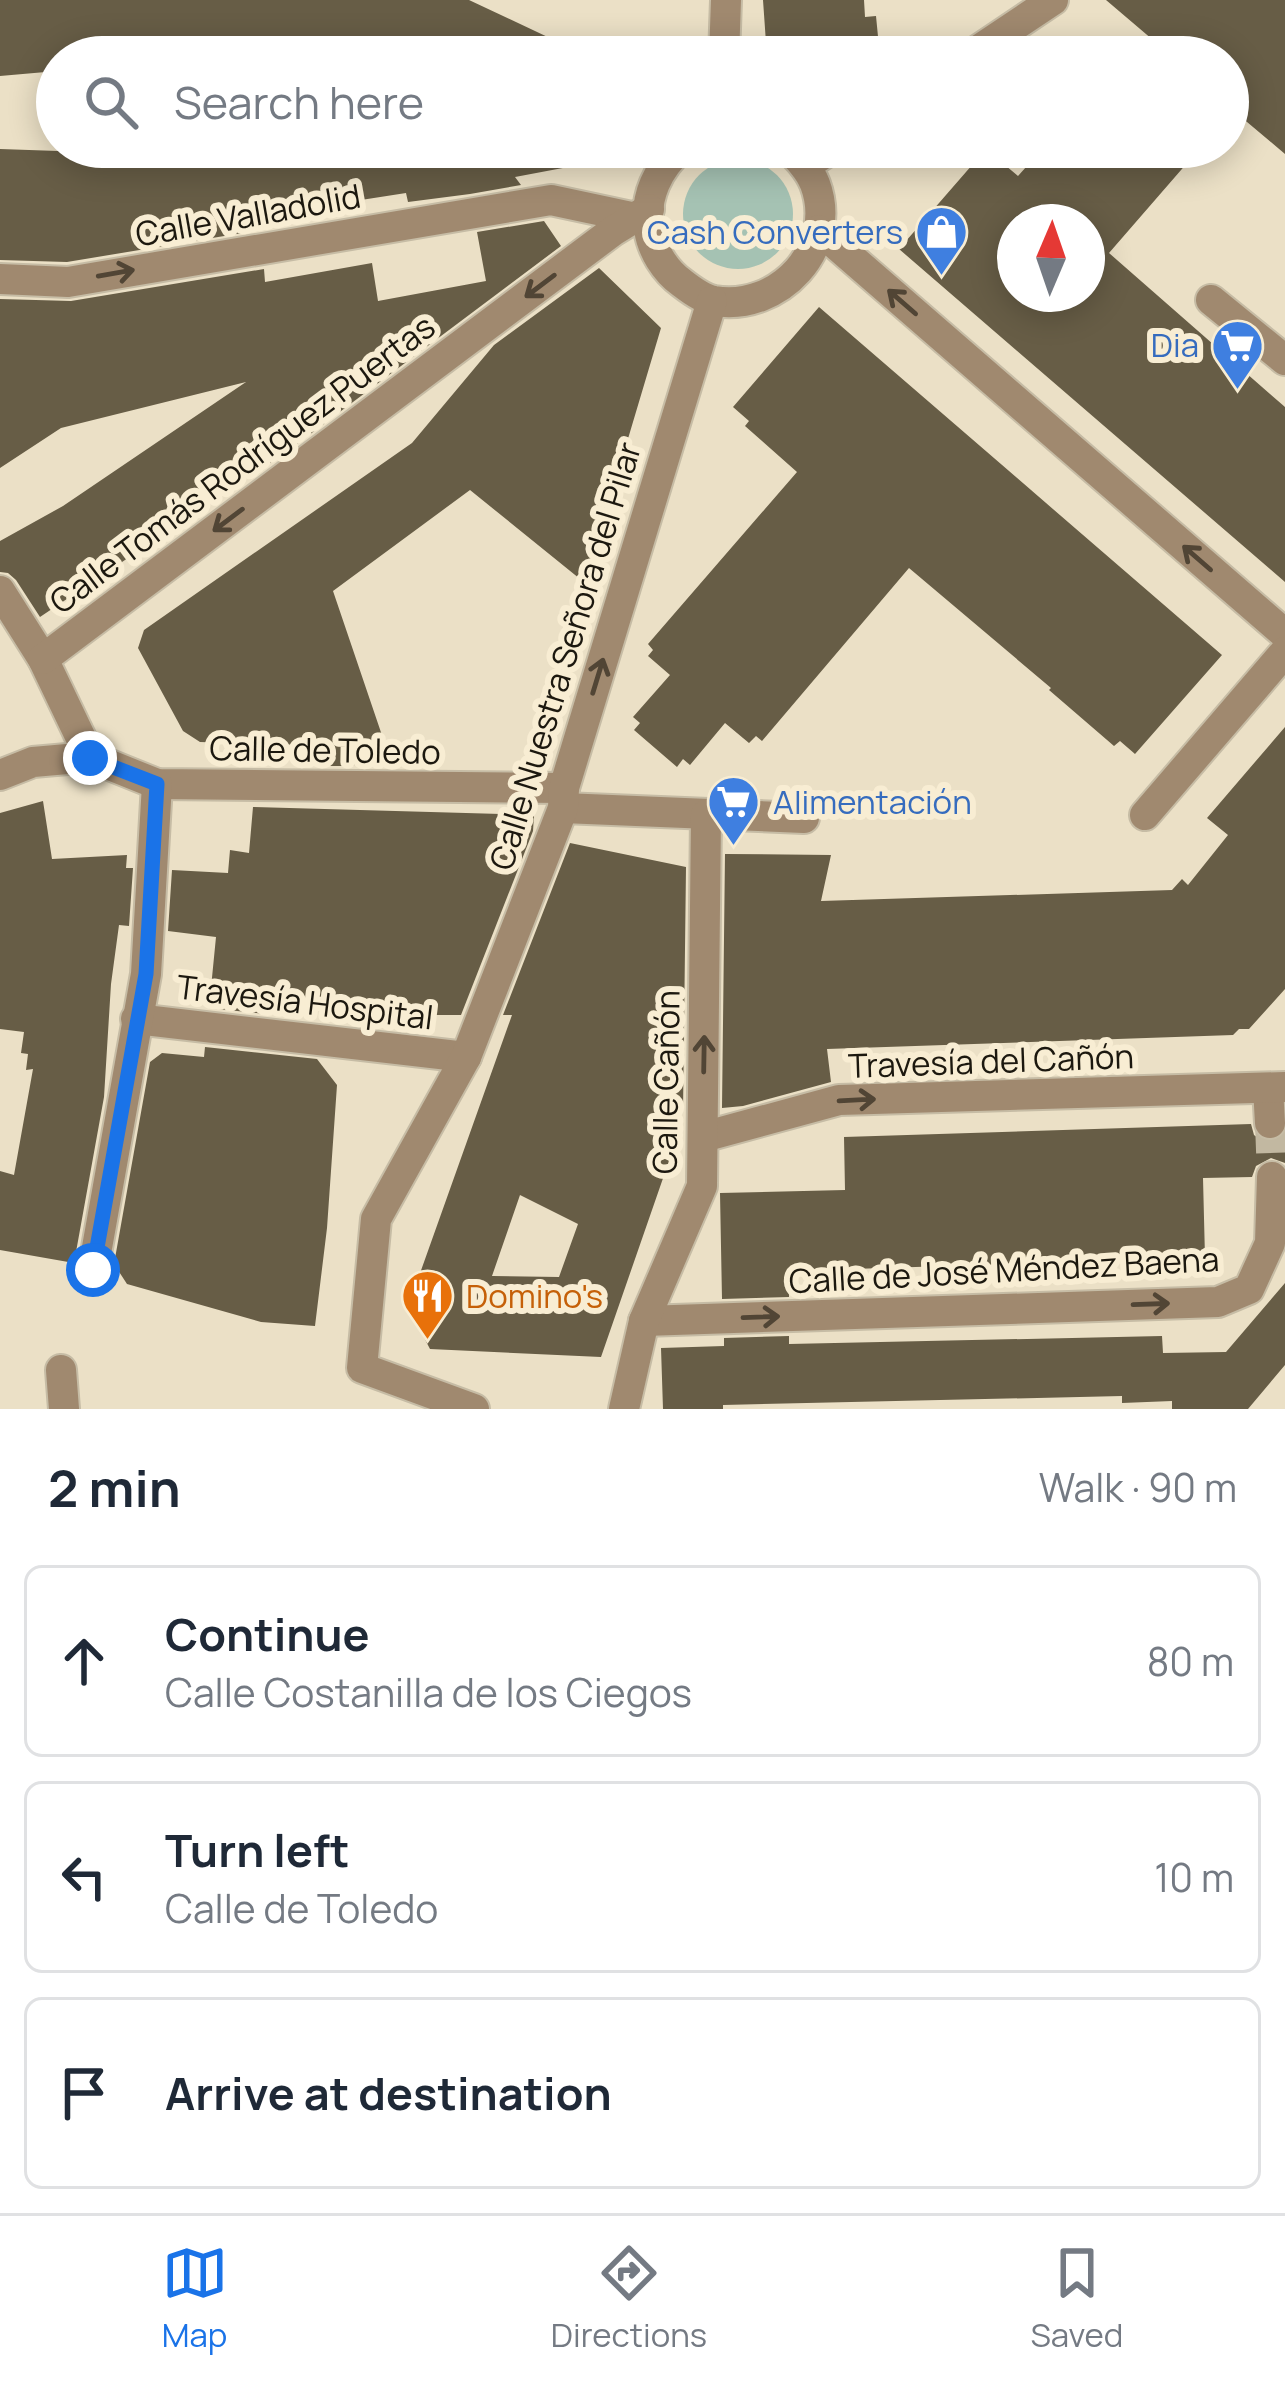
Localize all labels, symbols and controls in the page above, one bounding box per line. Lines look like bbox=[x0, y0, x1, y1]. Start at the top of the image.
search box bbox=[36, 36, 1249, 168]
icon: search bbox=[78, 69, 144, 135]
text: Search here bbox=[174, 71, 424, 133]
street label: Calle Valladolid bbox=[132, 173, 364, 256]
shop icon: Cash Converters bbox=[914, 204, 970, 278]
north arrow bbox=[997, 204, 1105, 312]
place label: Cash Converters bbox=[647, 209, 903, 254]
one-way arrow bbox=[96, 261, 135, 284]
one-way arrow bbox=[524, 273, 557, 299]
one-way arrow bbox=[888, 288, 918, 316]
street label: Calle Tomás Rodríguez Puertas bbox=[40, 304, 444, 623]
supermarket icon: Dia bbox=[1210, 317, 1266, 391]
place label: Dia bbox=[1151, 322, 1199, 367]
street label: Calle Nuestra Señora del Pilar bbox=[478, 436, 651, 875]
one-way arrow bbox=[212, 507, 245, 532]
one-way arrow bbox=[1182, 544, 1212, 572]
one-way arrow bbox=[588, 658, 610, 696]
street label: Calle de Toledo bbox=[209, 725, 441, 774]
route end bbox=[63, 731, 117, 785]
supermarket icon: Alimentación bbox=[706, 774, 762, 848]
place label: Alimentación bbox=[773, 779, 972, 824]
street label: Travesía Hospital bbox=[174, 963, 436, 1040]
street label: Calle Cañón bbox=[641, 990, 690, 1174]
street label: Travesía del Cañón bbox=[847, 1033, 1135, 1088]
one-way arrow bbox=[693, 1035, 715, 1074]
one-way arrow bbox=[837, 1088, 876, 1111]
street label: Calle de José Méndez Baena bbox=[788, 1236, 1220, 1303]
route start bbox=[66, 1243, 120, 1297]
restaurant icon: Domino's bbox=[399, 1268, 455, 1342]
place label: Domino's bbox=[466, 1273, 603, 1318]
one-way arrow bbox=[1131, 1293, 1170, 1316]
one-way arrow bbox=[741, 1305, 780, 1328]
text: 2 min bbox=[48, 1453, 181, 1522]
text: Walk · 90 m bbox=[1039, 1460, 1237, 1514]
text: Continue bbox=[165, 1603, 370, 1665]
icon: ahead bbox=[51, 1628, 117, 1694]
text: 80 m bbox=[1147, 1634, 1234, 1688]
text: Calle Costanilla de los Ciegos bbox=[165, 1665, 692, 1719]
text: Turn left bbox=[165, 1819, 350, 1881]
icon: left bbox=[51, 1844, 117, 1910]
text: 10 m bbox=[1154, 1850, 1234, 1904]
text: Calle de Toledo bbox=[165, 1881, 438, 1935]
icon: arrive bbox=[51, 2060, 117, 2126]
text: Arrive at destination bbox=[165, 2062, 612, 2124]
tab: Map bbox=[162, 2240, 228, 2357]
tab: Directions bbox=[551, 2240, 707, 2357]
tab: Saved bbox=[1030, 2240, 1123, 2357]

